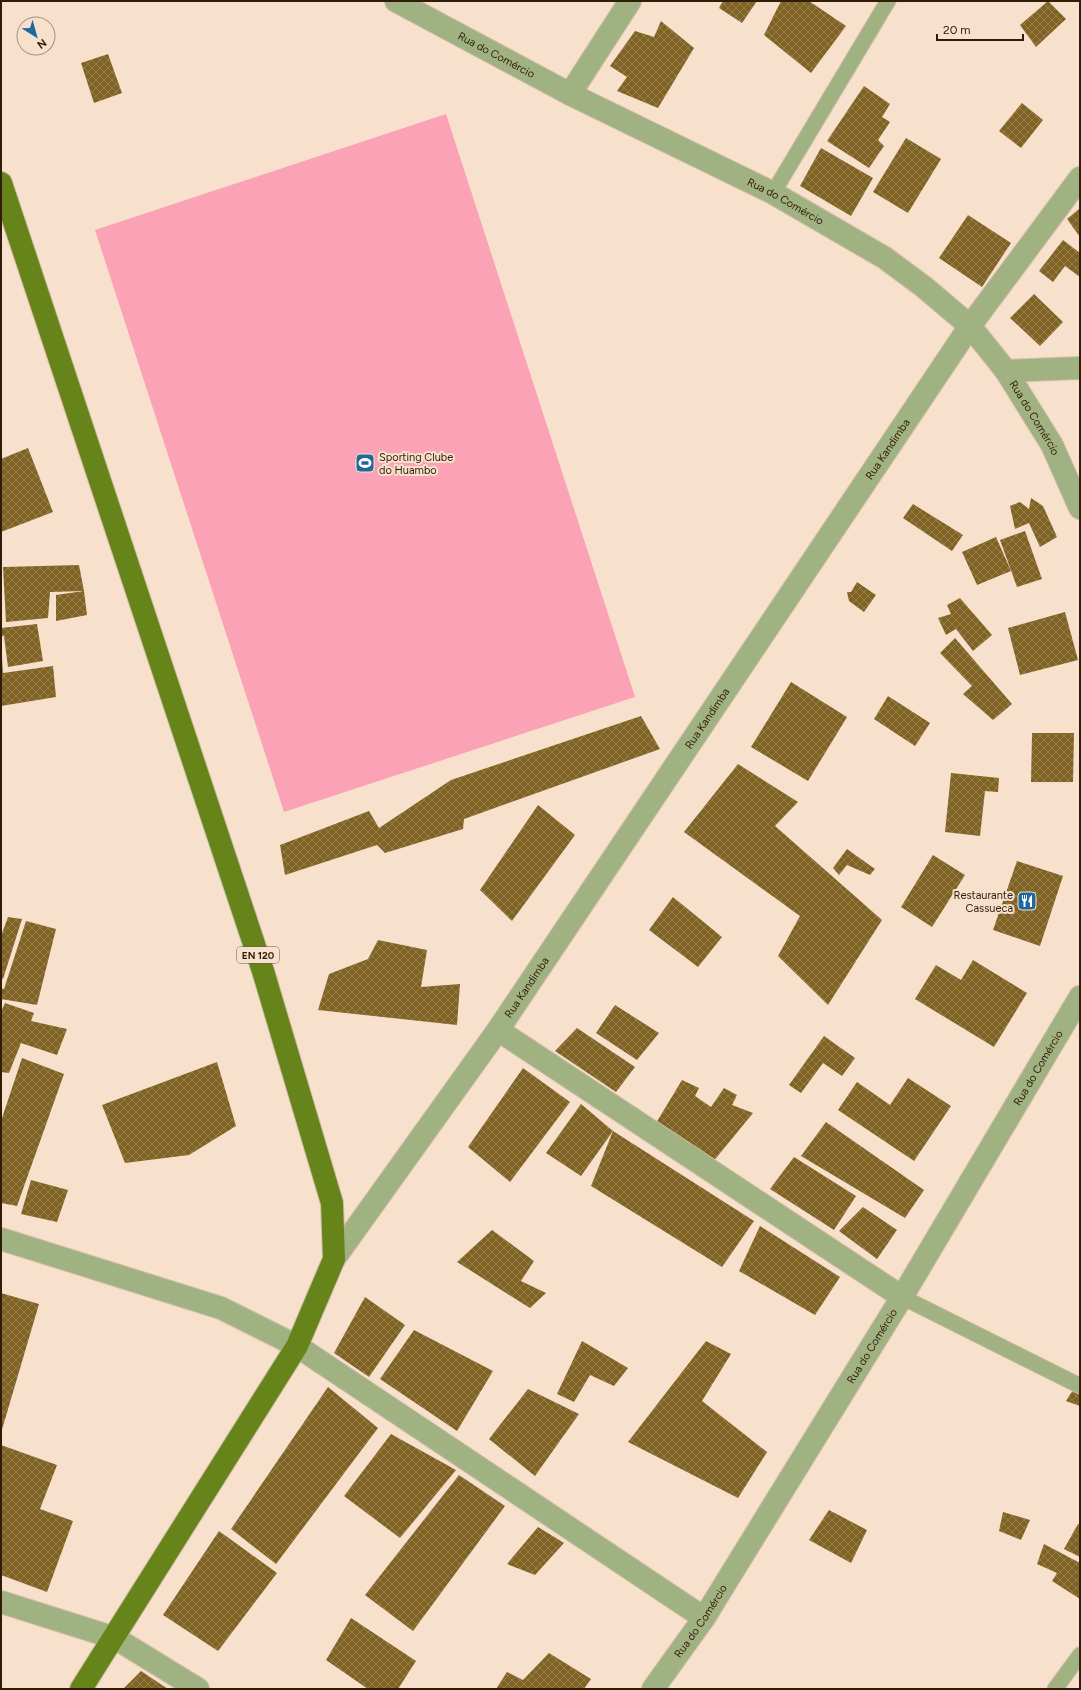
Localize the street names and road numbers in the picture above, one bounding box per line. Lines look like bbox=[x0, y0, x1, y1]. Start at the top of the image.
street label: Rua do Comércio bbox=[456, 29, 537, 81]
street label: Rua do Comércio bbox=[745, 175, 826, 227]
street label: Rua do Comércio bbox=[1007, 378, 1062, 457]
street label: Rua Kandimba bbox=[862, 416, 912, 482]
street label: Rua Kandimba bbox=[682, 685, 732, 751]
road number: EN 120 bbox=[237, 947, 279, 963]
street label: Rua Kandimba bbox=[502, 955, 552, 1020]
street label: Rua do Comércio bbox=[1011, 1028, 1065, 1108]
street label: Rua do Comércio bbox=[844, 1306, 900, 1386]
street label: Rua do Comércio bbox=[671, 1582, 730, 1660]

